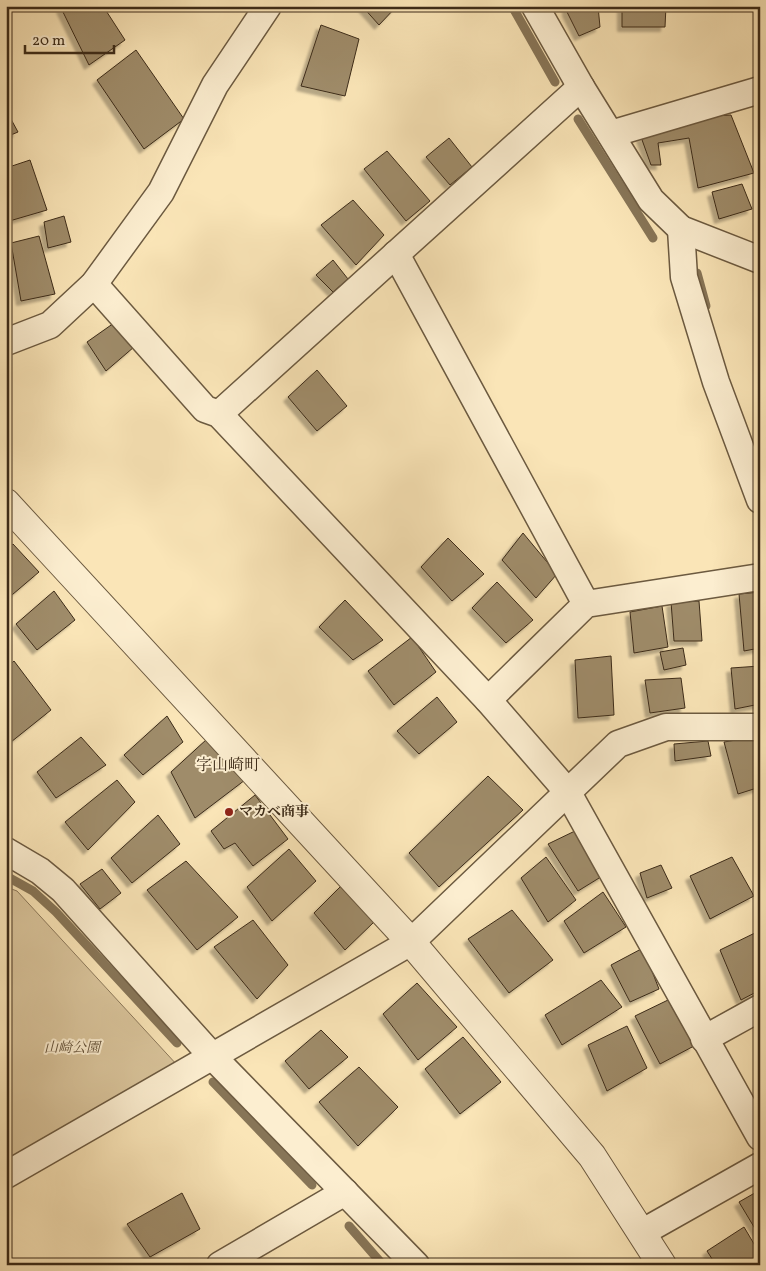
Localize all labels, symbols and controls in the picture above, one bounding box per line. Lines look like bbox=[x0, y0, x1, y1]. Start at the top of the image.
scale bar bbox=[25, 22, 114, 54]
text: 20 m bbox=[32, 31, 65, 52]
district label: 字山崎町 bbox=[196, 755, 260, 777]
place label: マカベ商事 bbox=[239, 803, 309, 822]
marker: マカベ商事 bbox=[223, 806, 235, 818]
park label: 山崎公園 bbox=[44, 1039, 102, 1058]

